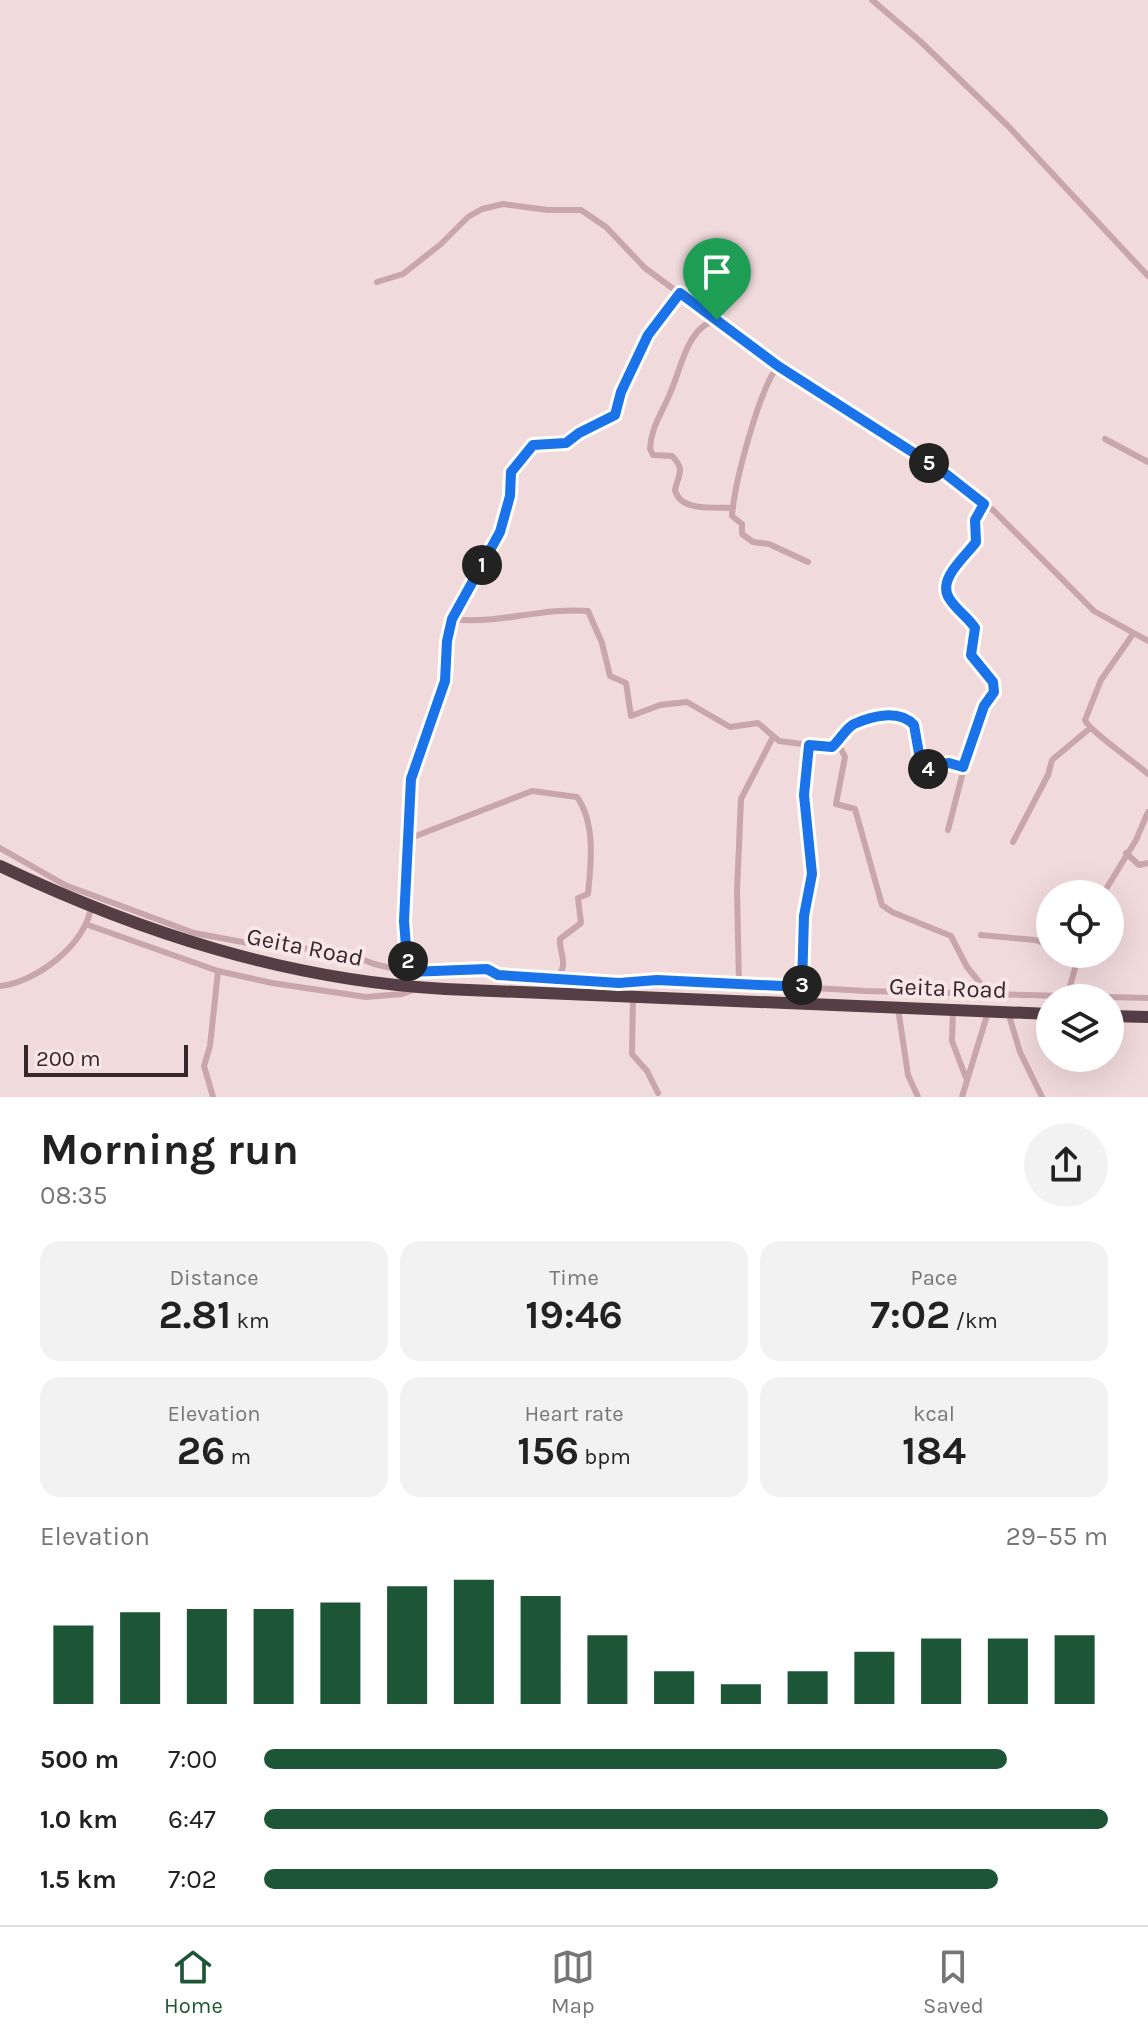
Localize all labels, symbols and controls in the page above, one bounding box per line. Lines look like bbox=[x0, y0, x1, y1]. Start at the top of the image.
pin bbox=[683, 238, 751, 320]
icon: arrive bbox=[695, 250, 739, 294]
pin: 5 bbox=[909, 443, 949, 483]
text: 5 bbox=[923, 450, 935, 476]
pin: 1 bbox=[462, 545, 502, 585]
text: 1 bbox=[478, 552, 486, 578]
pin: 4 bbox=[908, 749, 948, 789]
text: 4 bbox=[921, 756, 935, 782]
map controls bbox=[1036, 880, 1124, 1072]
button: locate bbox=[1036, 880, 1124, 968]
street label: Geita Road bbox=[244, 922, 366, 972]
pin: 2 bbox=[388, 941, 428, 981]
text: 2 bbox=[401, 948, 415, 974]
pin: 3 bbox=[782, 965, 822, 1005]
text: 3 bbox=[795, 972, 809, 998]
street label: Geita Road bbox=[888, 972, 1008, 1004]
button: layers bbox=[1036, 984, 1124, 1072]
scale bar bbox=[24, 1041, 188, 1077]
text: 200 m bbox=[36, 1046, 101, 1072]
button: share bbox=[1024, 1123, 1108, 1207]
text: Morning run bbox=[40, 1124, 299, 1175]
text: 08:35 bbox=[40, 1180, 107, 1211]
text: Distance bbox=[170, 1265, 258, 1291]
text: Time bbox=[549, 1265, 599, 1291]
text: Pace bbox=[911, 1265, 957, 1291]
text: 2.81 bbox=[158, 1291, 231, 1338]
text: 19:46 bbox=[525, 1291, 623, 1338]
text: 7:02 bbox=[870, 1291, 950, 1338]
text: km bbox=[231, 1308, 270, 1334]
text: /km bbox=[950, 1308, 998, 1334]
text: Elevation bbox=[167, 1401, 261, 1427]
text: Heart rate bbox=[524, 1401, 624, 1427]
text: kcal bbox=[913, 1401, 955, 1427]
text: 26 bbox=[177, 1427, 225, 1474]
text: 156 bbox=[517, 1427, 579, 1474]
text: 184 bbox=[902, 1427, 966, 1474]
text: m bbox=[225, 1444, 251, 1470]
text: bpm bbox=[579, 1444, 631, 1470]
text: Elevation bbox=[40, 1521, 150, 1552]
text: 29–55 m bbox=[1006, 1521, 1108, 1552]
text: 500 m bbox=[40, 1744, 119, 1775]
text: 7:00 bbox=[168, 1744, 217, 1775]
text: 1.0 km bbox=[40, 1804, 118, 1835]
text: 6:47 bbox=[168, 1804, 216, 1835]
text: 1.5 km bbox=[40, 1864, 117, 1895]
text: 7:02 bbox=[168, 1864, 217, 1895]
tab: Home bbox=[164, 1945, 223, 2019]
tab: Map bbox=[551, 1945, 595, 2019]
tab: Saved bbox=[923, 1945, 984, 2019]

